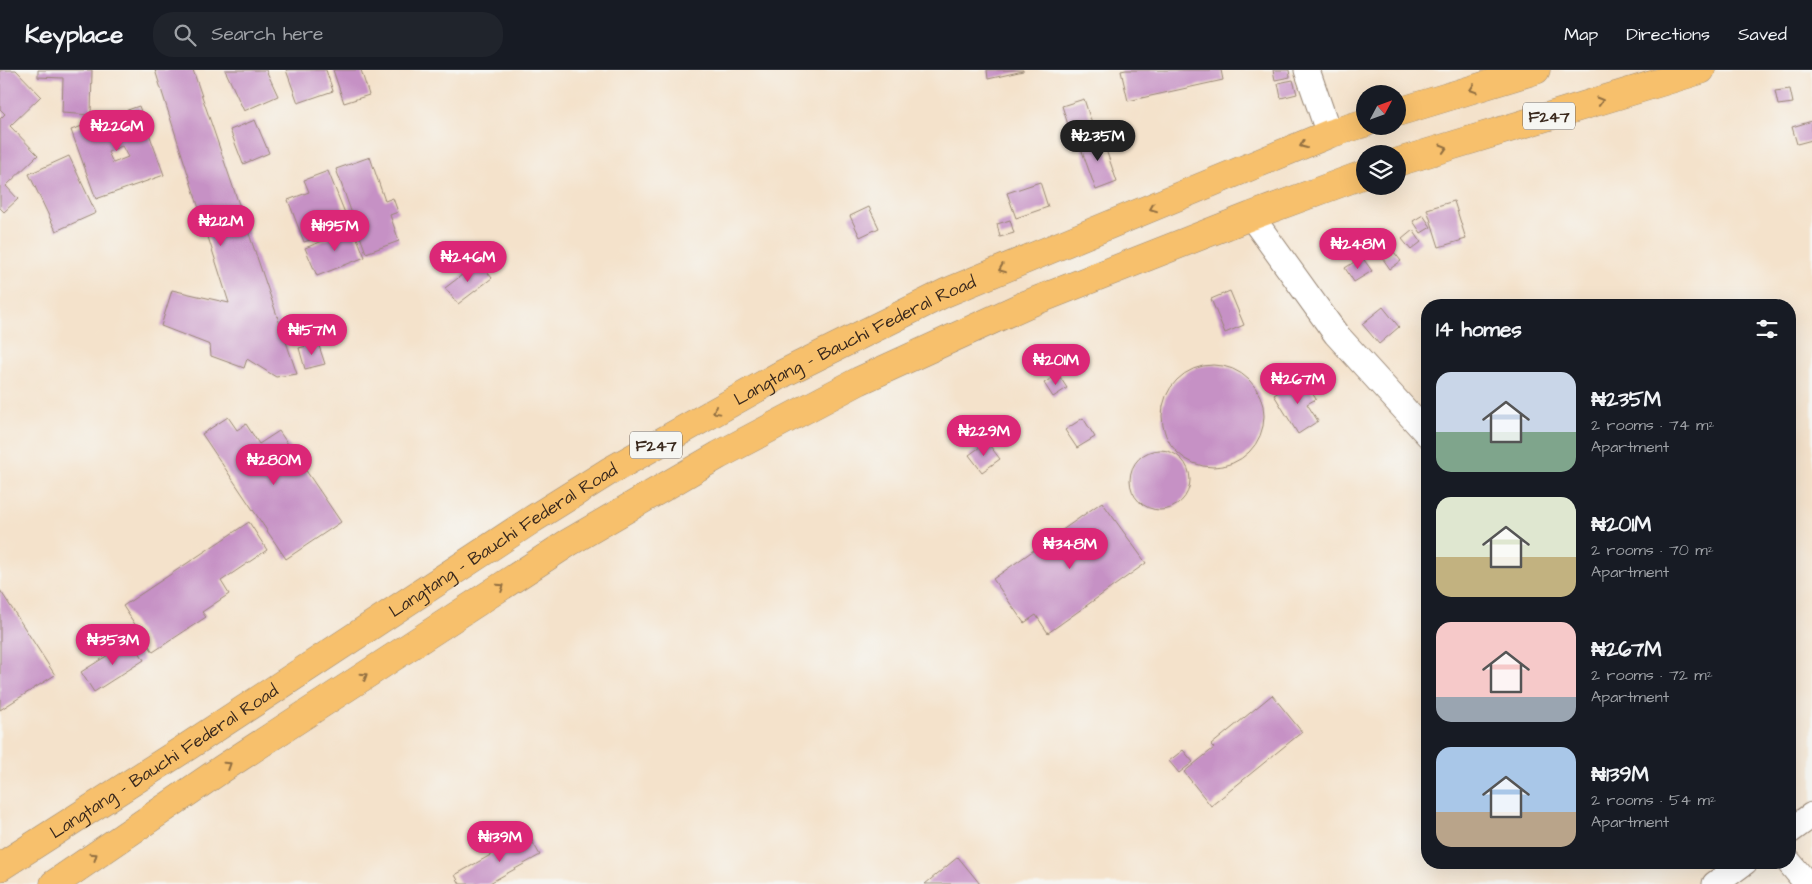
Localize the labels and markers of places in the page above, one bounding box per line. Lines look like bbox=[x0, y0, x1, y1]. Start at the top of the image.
pin: ₦226M bbox=[82, 109, 152, 152]
pin: ₦235M bbox=[1063, 119, 1133, 162]
pin: ₦212M bbox=[186, 204, 256, 247]
pin: ₦195M bbox=[300, 210, 370, 252]
pin: ₦248M bbox=[1323, 228, 1393, 270]
pin: ₦246M bbox=[433, 240, 503, 283]
pin: ₦157M bbox=[277, 314, 347, 356]
pin: ₦201M bbox=[1021, 344, 1091, 386]
pin: ₦267M bbox=[1263, 362, 1333, 405]
pin: ₦229M bbox=[949, 414, 1019, 457]
pin: ₦280M bbox=[239, 444, 309, 486]
pin: ₦348M bbox=[1035, 528, 1105, 570]
pin: ₦353M bbox=[78, 624, 148, 666]
pin: ₦139M bbox=[465, 820, 535, 863]

